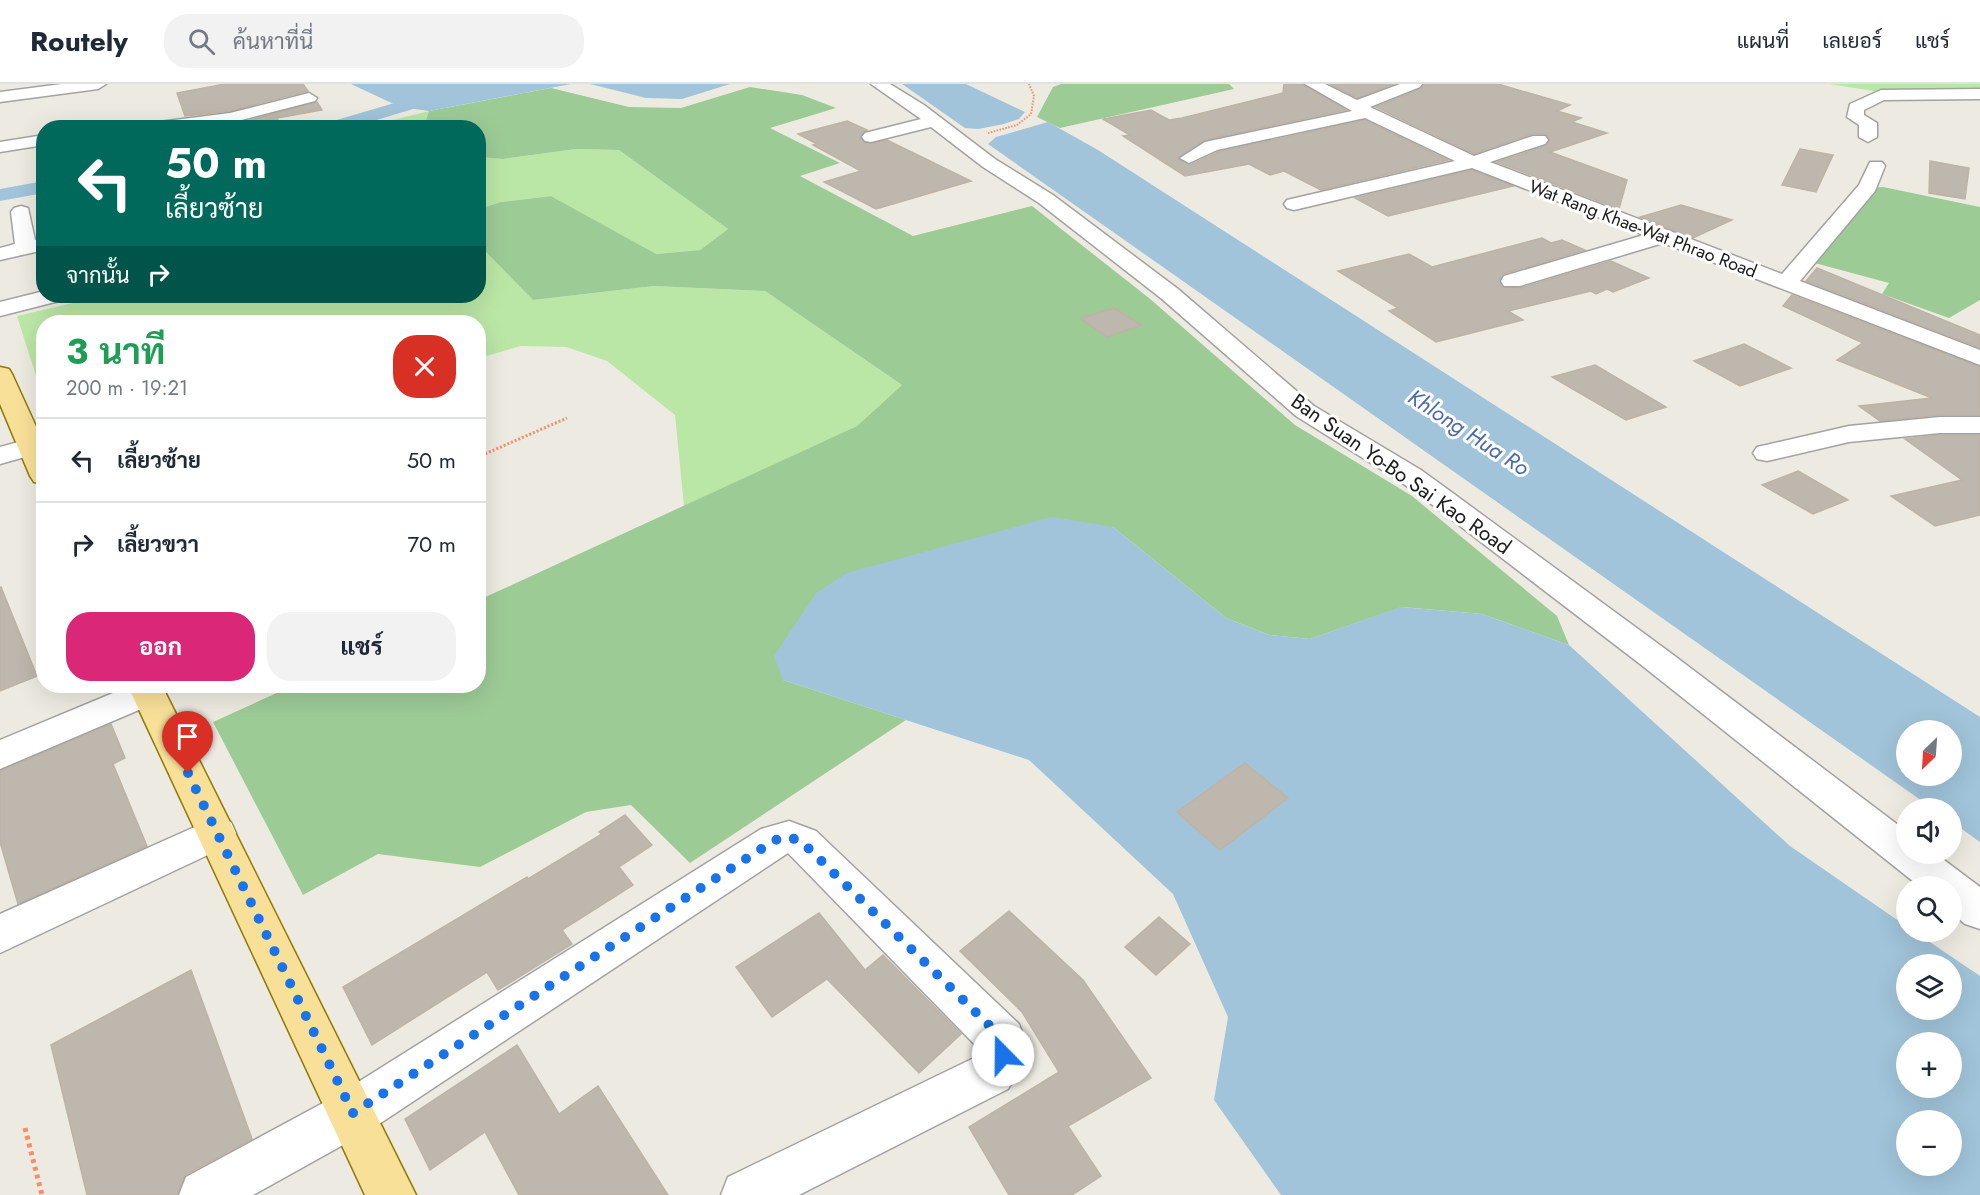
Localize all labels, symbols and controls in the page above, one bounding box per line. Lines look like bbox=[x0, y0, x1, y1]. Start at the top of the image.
search box bbox=[164, 14, 584, 68]
text: Routely bbox=[30, 21, 128, 62]
icon: search bbox=[185, 25, 218, 58]
text: ค้นหาที่นี่ bbox=[233, 25, 313, 57]
text: แผนที่ bbox=[1737, 26, 1789, 56]
text: เลเยอร์ bbox=[1822, 26, 1882, 56]
text: แชร์ bbox=[1915, 26, 1950, 56]
text: 50 m bbox=[165, 133, 267, 194]
icon: left bbox=[66, 144, 144, 222]
street label: Wat Rang Khae-Wat Phrao Road bbox=[1525, 173, 1761, 285]
text: เลี้ยวซ้าย bbox=[165, 189, 263, 228]
icon: right bbox=[142, 258, 175, 291]
text: จากนั้น bbox=[66, 259, 130, 291]
text: 3 นาที bbox=[66, 325, 165, 377]
button: close bbox=[393, 335, 456, 398]
text: 200 m · 19:21 bbox=[66, 374, 188, 403]
water label: Khlong Hua Ro bbox=[1402, 381, 1536, 483]
street label: Ban Suan Yo-Bo Sai Kao Road bbox=[1285, 386, 1517, 562]
icon: left bbox=[66, 444, 99, 477]
text: เลี้ยวซ้าย bbox=[117, 444, 201, 476]
text: 50 m bbox=[407, 444, 456, 476]
icon: right bbox=[66, 528, 99, 561]
text: เลี้ยวขวา bbox=[117, 528, 199, 560]
text: 70 m bbox=[407, 528, 456, 560]
button: ออก bbox=[66, 612, 255, 681]
button: แชร์ bbox=[267, 612, 456, 681]
pin bbox=[162, 711, 213, 773]
icon: arrive bbox=[171, 720, 204, 753]
north arrow bbox=[1896, 720, 1962, 786]
map controls bbox=[1896, 720, 1962, 1176]
button: sound bbox=[1896, 798, 1962, 864]
button: search bbox=[1896, 876, 1962, 942]
button: layers bbox=[1896, 954, 1962, 1020]
position arrow bbox=[971, 1023, 1035, 1087]
button: + bbox=[1896, 1032, 1962, 1098]
button: − bbox=[1896, 1110, 1962, 1176]

